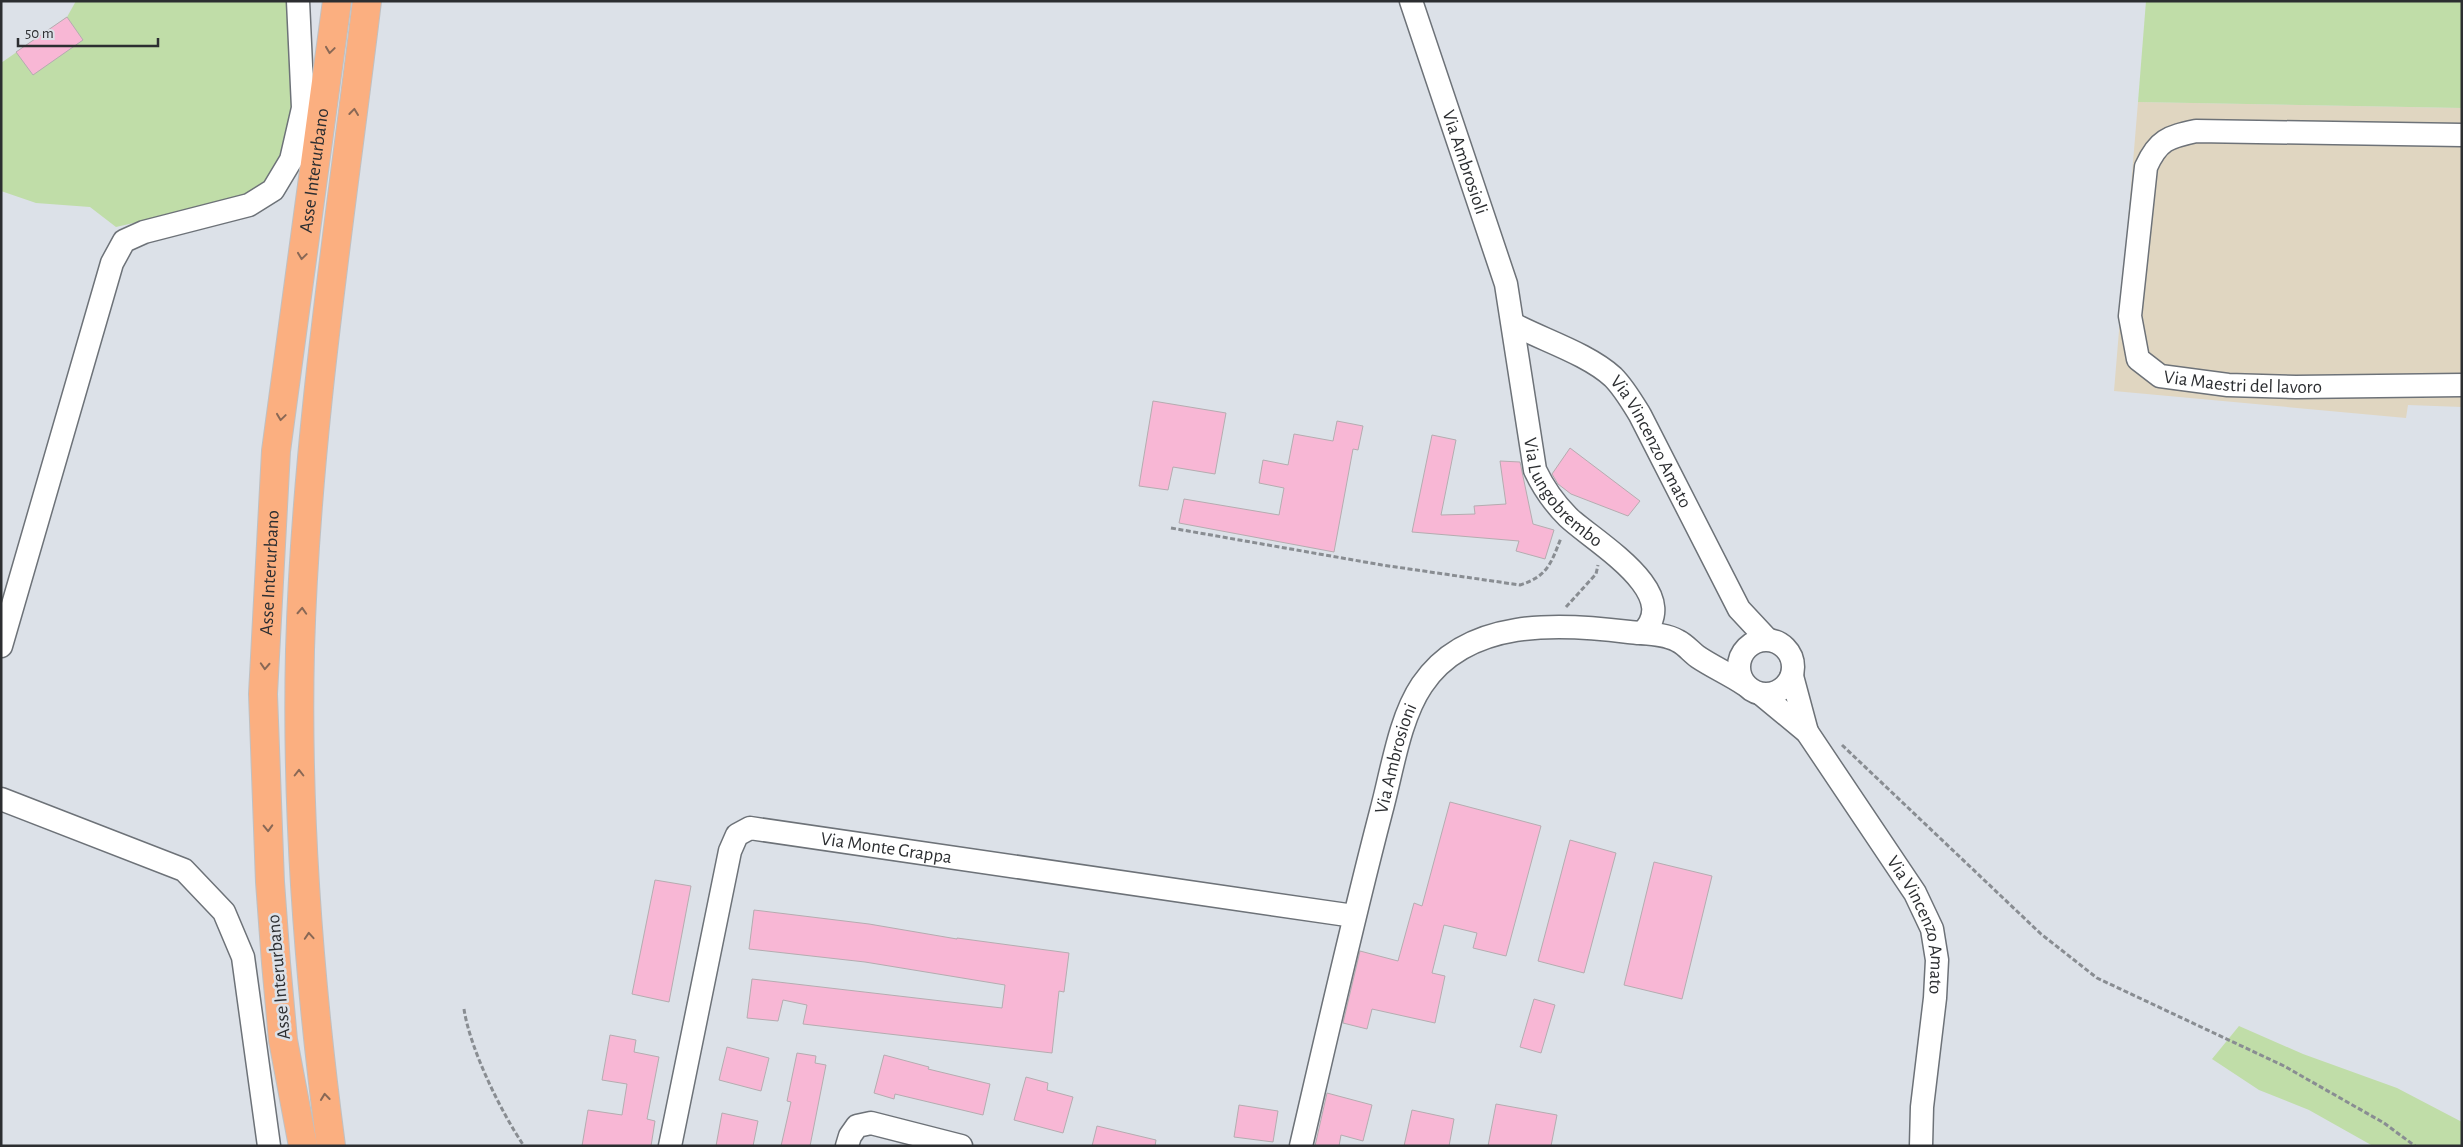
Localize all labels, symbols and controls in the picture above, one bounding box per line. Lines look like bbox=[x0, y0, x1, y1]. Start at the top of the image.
scale bar bbox=[18, 15, 158, 47]
text: 50 m bbox=[25, 26, 54, 41]
one-way arrow bbox=[325, 46, 336, 54]
street label: Asse Interurbano bbox=[296, 107, 332, 234]
one-way arrow bbox=[348, 107, 359, 115]
street label: Via Ambrosioli bbox=[1439, 108, 1491, 217]
one-way arrow bbox=[298, 251, 308, 260]
street label: Via Maestri del lavoro bbox=[2163, 367, 2322, 397]
street label: Via Vincenzo Amato bbox=[1607, 372, 1695, 511]
one-way arrow bbox=[276, 413, 287, 421]
street label: Via Lungobrembo bbox=[1521, 436, 1606, 550]
street label: Asse Interurbano bbox=[257, 510, 282, 636]
one-way arrow bbox=[297, 607, 308, 615]
one-way arrow bbox=[259, 662, 270, 670]
street label: Via Ambrosioni bbox=[1372, 700, 1420, 816]
one-way arrow bbox=[294, 769, 304, 777]
one-way arrow bbox=[263, 825, 274, 833]
street label: Via Monte Grappa bbox=[819, 829, 953, 867]
street label: Via Vincenzo Amato bbox=[1883, 852, 1947, 995]
street label: Asse Interurbano bbox=[264, 914, 294, 1040]
one-way arrow bbox=[303, 931, 314, 939]
one-way arrow bbox=[319, 1093, 330, 1101]

